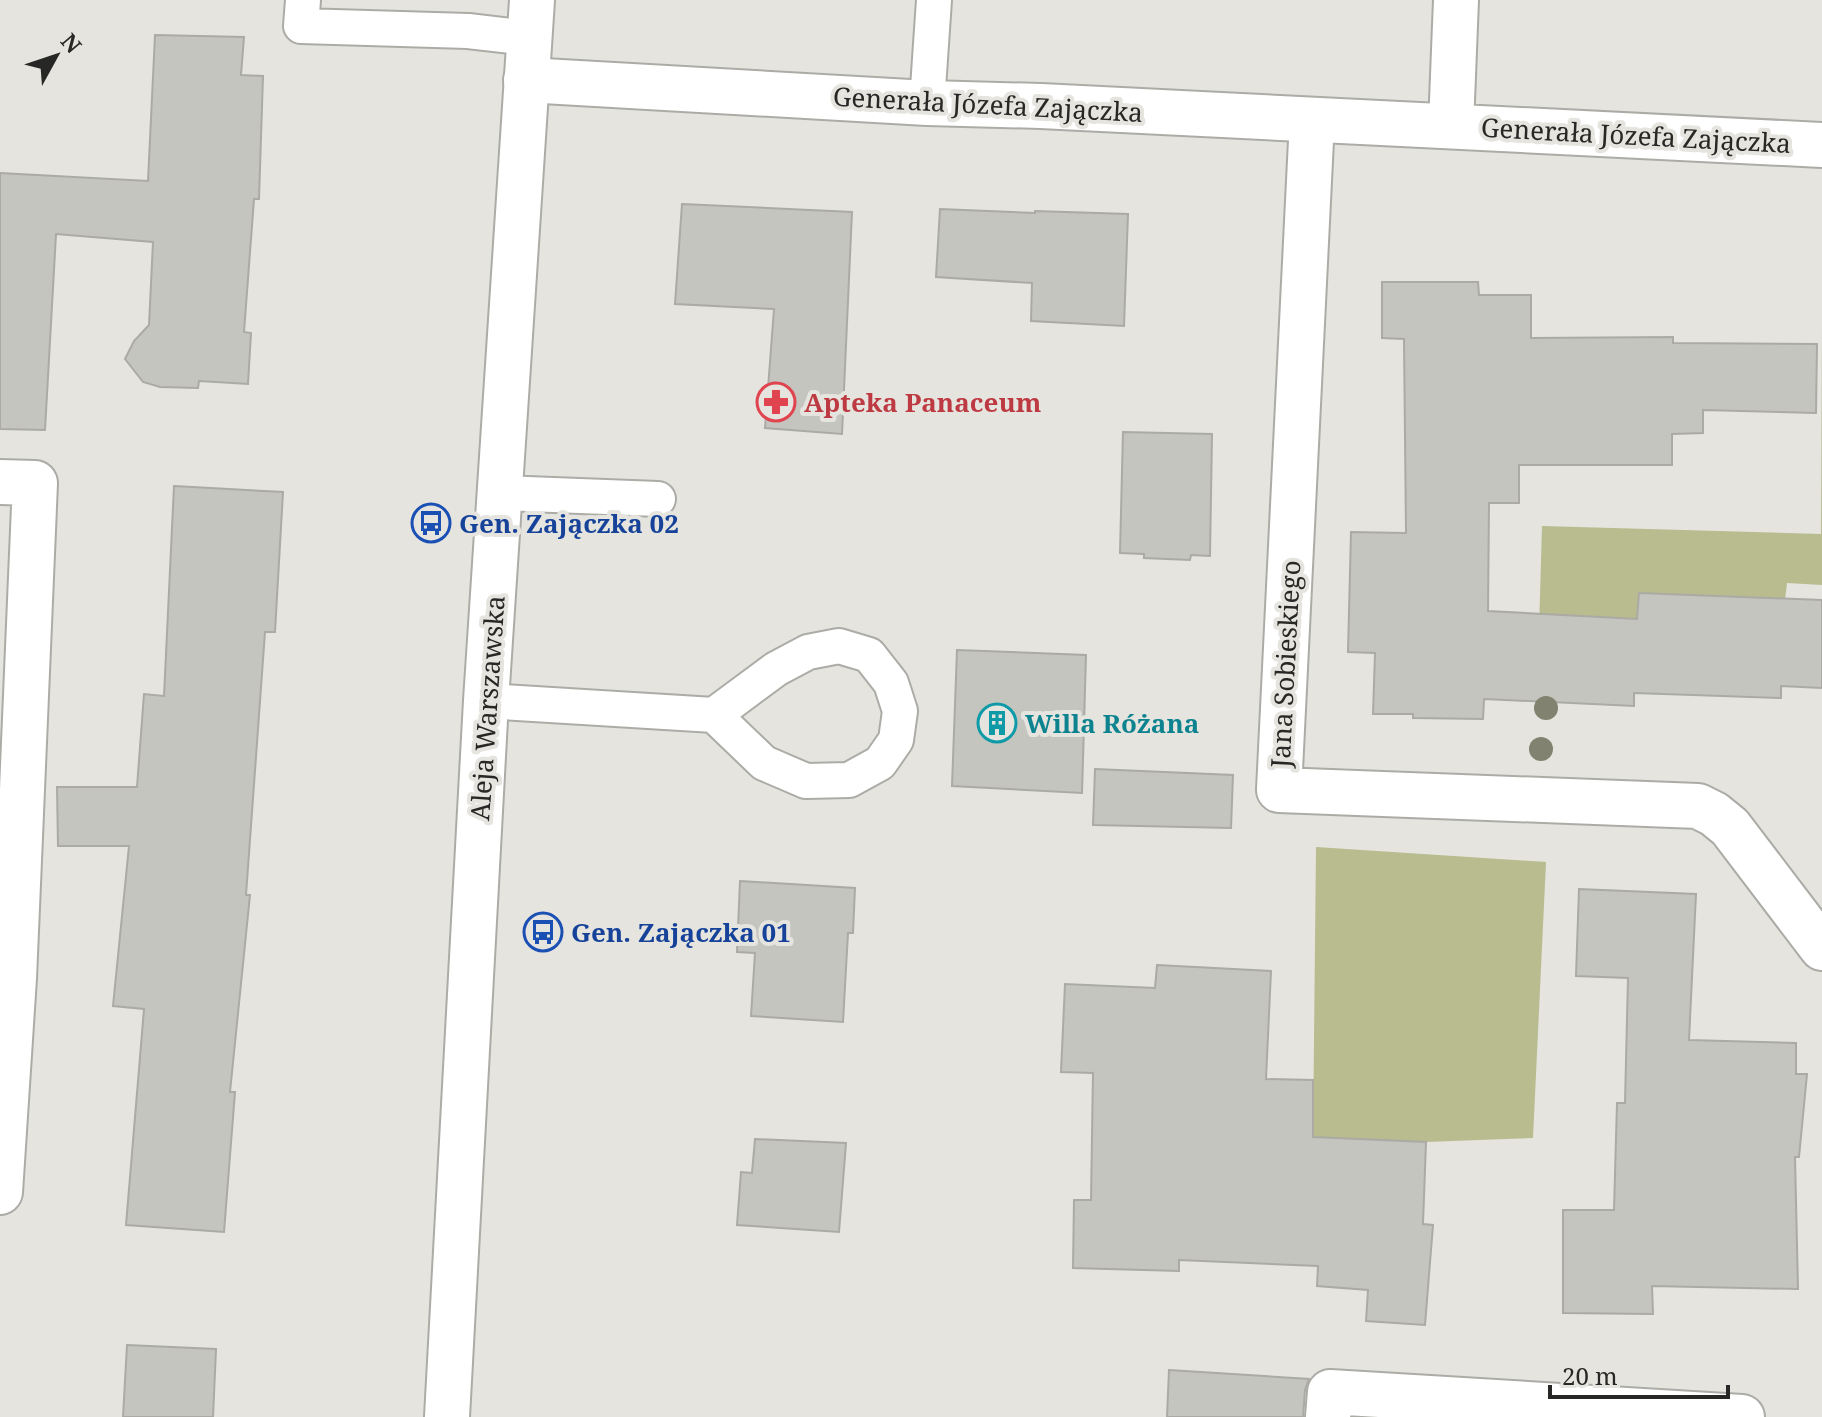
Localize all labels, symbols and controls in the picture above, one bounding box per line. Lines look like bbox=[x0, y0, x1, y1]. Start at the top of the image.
north arrow bbox=[16, 16, 96, 96]
text: N bbox=[55, 26, 89, 59]
street label: Generała Józefa Zajączka bbox=[832, 78, 1144, 130]
street label: Generała Józefa Zajączka bbox=[1480, 109, 1792, 161]
pharmacy icon: Apteka Panaceum bbox=[755, 381, 797, 423]
place label: Apteka Panaceum bbox=[804, 384, 1041, 420]
bus stop icon: Gen. Zajączka 02 bbox=[410, 502, 452, 544]
place label: Gen. Zajączka 02 bbox=[459, 505, 679, 541]
street label: Jana Sobieskiego bbox=[1262, 559, 1308, 770]
street label: Aleja Warszawska bbox=[461, 594, 513, 822]
building icon: Willa Różana bbox=[976, 702, 1018, 744]
place label: Willa Różana bbox=[1025, 705, 1199, 741]
bus stop icon: Gen. Zajączka 01 bbox=[522, 911, 564, 953]
place label: Gen. Zajączka 01 bbox=[571, 914, 791, 950]
scale bar bbox=[1550, 1349, 1728, 1399]
text: 20 m bbox=[1562, 1359, 1618, 1392]

